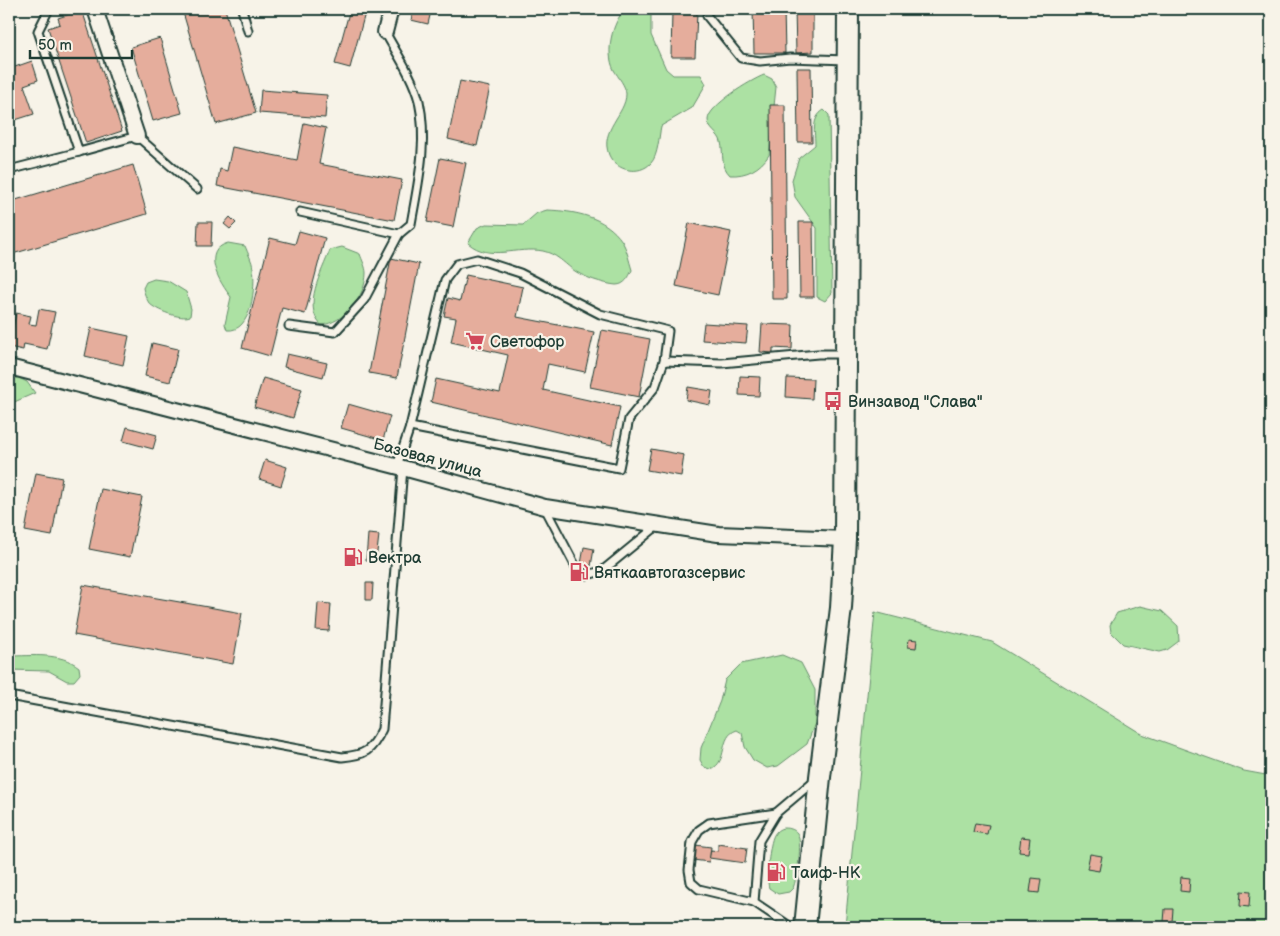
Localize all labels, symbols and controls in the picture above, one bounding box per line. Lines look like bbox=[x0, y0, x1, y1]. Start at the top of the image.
scale bar bbox=[30, 28, 132, 60]
text: 50 m bbox=[38, 36, 72, 55]
supermarket icon: Светофор bbox=[464, 330, 486, 352]
place label: Светофор bbox=[490, 333, 564, 352]
bus stop icon: Винзавод "Слава" bbox=[822, 390, 844, 412]
place label: Винзавод "Слава" bbox=[848, 393, 983, 412]
street label: Базовая улица bbox=[371, 435, 485, 482]
fuel station icon: Вектра bbox=[342, 546, 364, 568]
place label: Вектра bbox=[368, 549, 422, 568]
fuel station icon: Вяткаавтогазсервис bbox=[568, 561, 590, 583]
place label: Вяткаавтогазсервис bbox=[594, 564, 746, 583]
fuel station icon: Таиф-НК bbox=[765, 861, 787, 883]
place label: Таиф-НК bbox=[791, 864, 861, 883]

